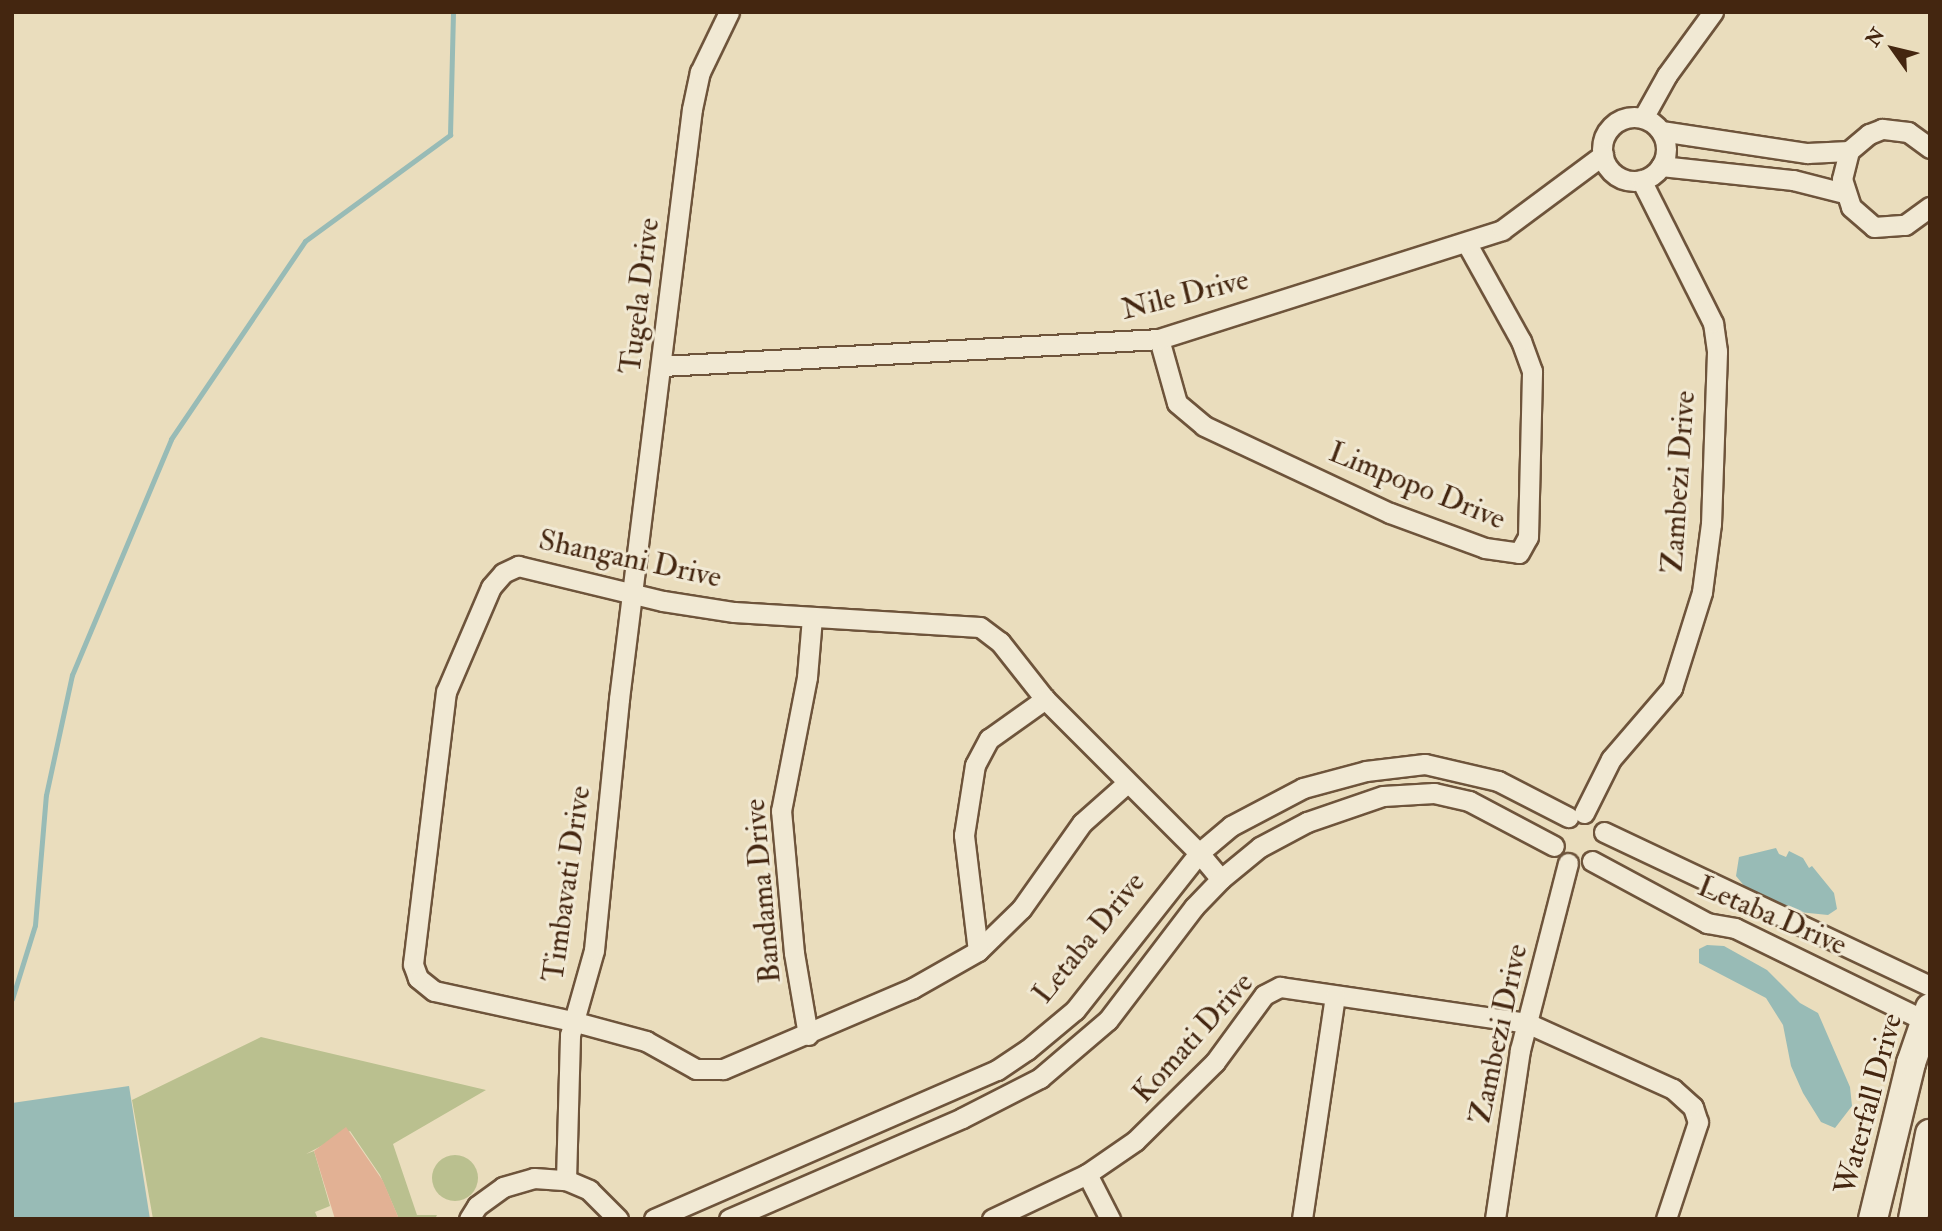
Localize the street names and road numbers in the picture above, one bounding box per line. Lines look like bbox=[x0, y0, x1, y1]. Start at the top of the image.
street label: Tugela Drive bbox=[613, 216, 667, 376]
street label: Nile Drive bbox=[1118, 262, 1252, 328]
street label: Zambezi Drive bbox=[1655, 390, 1703, 574]
street label: Limpopo Drive bbox=[1324, 434, 1510, 538]
street label: Shangani Drive bbox=[535, 522, 725, 596]
street label: Timbavati Drive bbox=[535, 784, 599, 984]
street label: Bandama Drive bbox=[737, 797, 789, 985]
street label: Letaba Drive bbox=[1025, 865, 1153, 1011]
street label: Letaba Drive bbox=[1692, 868, 1852, 964]
street label: Zambezi Drive bbox=[1462, 941, 1536, 1127]
street label: Komati Drive bbox=[1125, 965, 1261, 1111]
street label: Waterfall Drive bbox=[1828, 1009, 1910, 1199]

